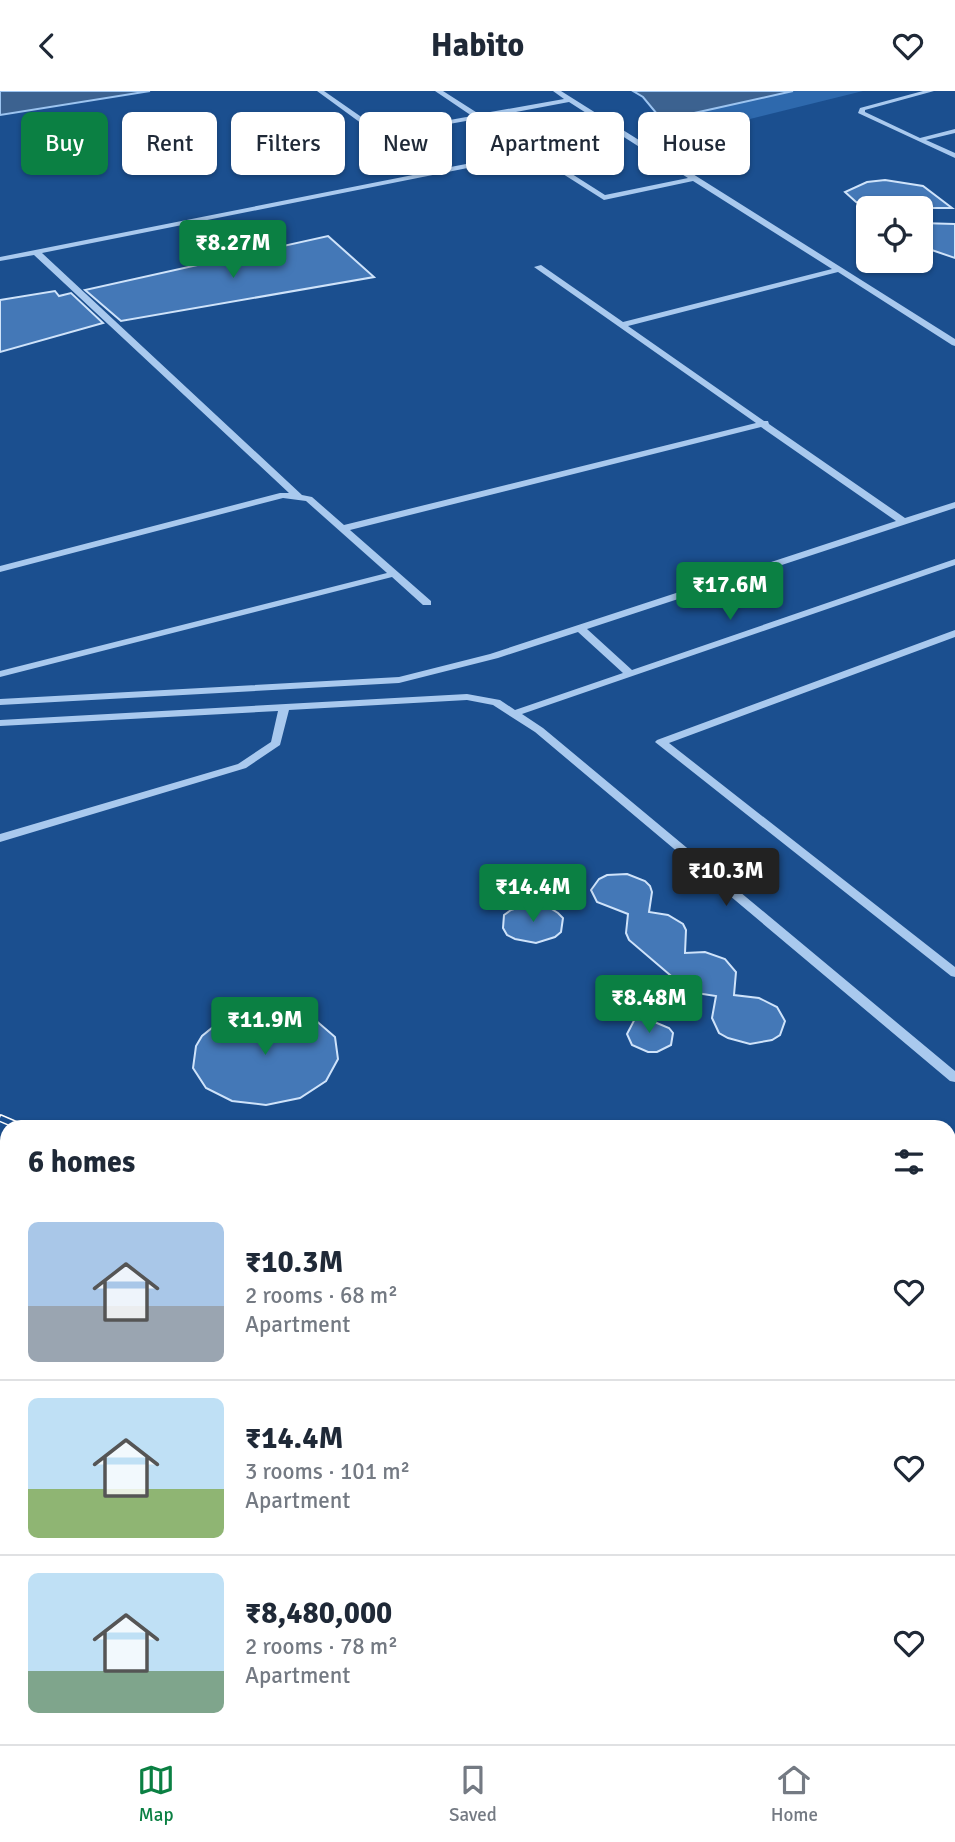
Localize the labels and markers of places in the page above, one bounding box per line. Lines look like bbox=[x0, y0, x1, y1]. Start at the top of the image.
pin: ₹8.27M bbox=[176, 221, 290, 280]
pin: ₹17.6M bbox=[673, 563, 787, 622]
pin: ₹10.3M bbox=[669, 849, 783, 908]
pin: ₹14.4M bbox=[476, 865, 590, 924]
pin: ₹8.48M bbox=[592, 975, 706, 1035]
pin: ₹11.9M bbox=[208, 997, 322, 1057]

